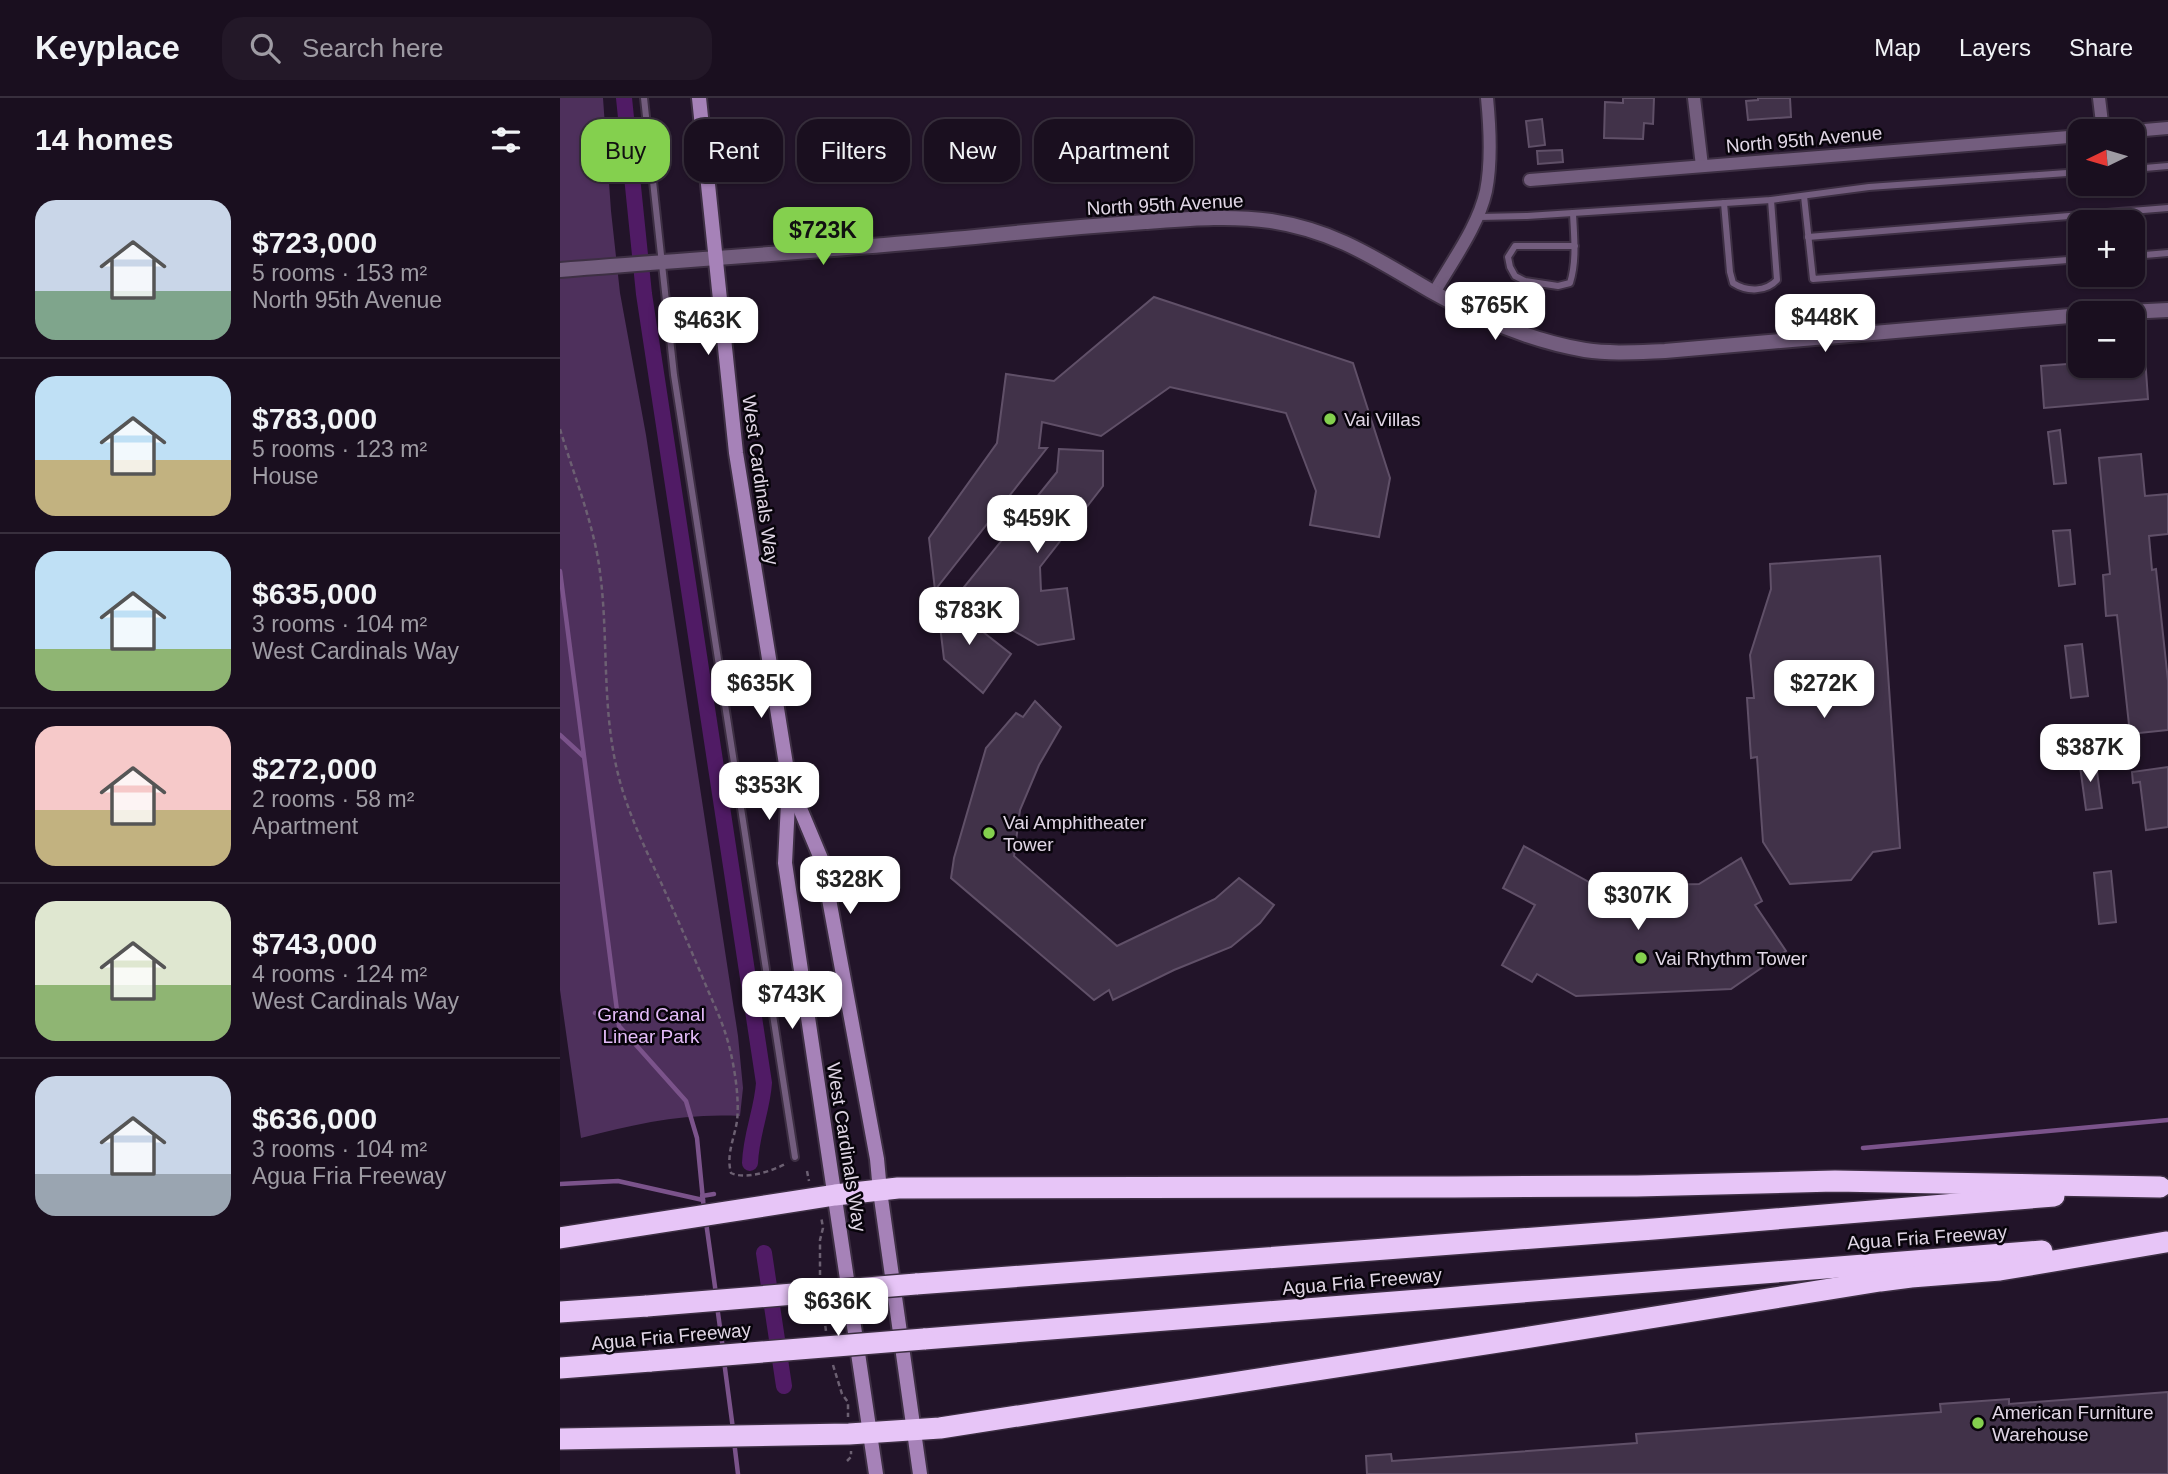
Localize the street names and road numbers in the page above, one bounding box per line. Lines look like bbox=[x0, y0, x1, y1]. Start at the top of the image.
street label: North 95th Avenue bbox=[1725, 122, 1883, 157]
street label: North 95th Avenue bbox=[1086, 190, 1244, 219]
street label: West Cardinals Way bbox=[738, 394, 783, 567]
street label: West Cardinals Way bbox=[823, 1061, 870, 1234]
street label: Agua Fria Freeway bbox=[1846, 1221, 2008, 1254]
street label: Agua Fria Freeway bbox=[1281, 1264, 1443, 1299]
street label: Agua Fria Freeway bbox=[590, 1319, 752, 1354]

